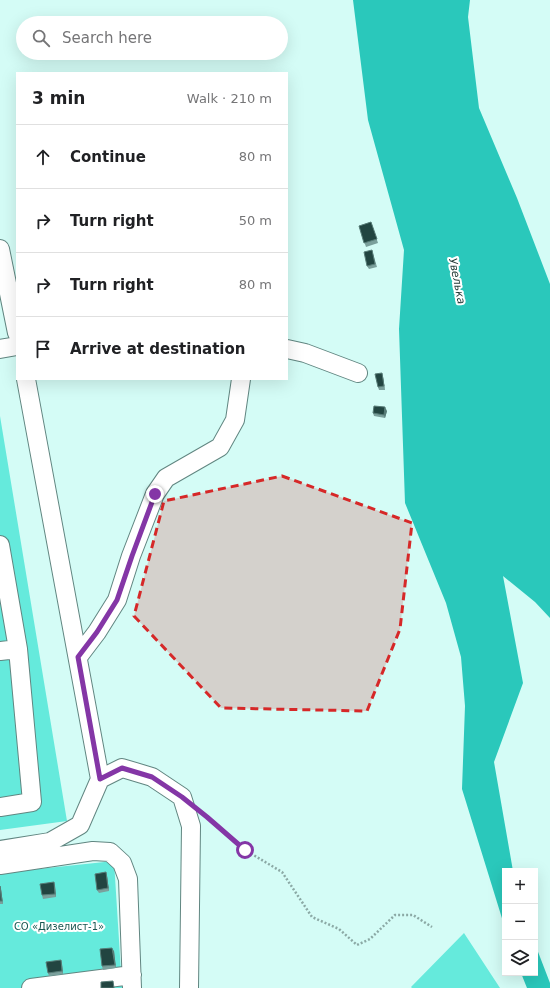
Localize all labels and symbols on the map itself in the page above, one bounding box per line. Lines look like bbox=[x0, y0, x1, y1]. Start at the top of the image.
water label: Увелька bbox=[446, 257, 468, 305]
route end bbox=[146, 485, 164, 503]
route start bbox=[236, 841, 254, 859]
park label: СО «Дизелист-1» bbox=[14, 921, 104, 932]

